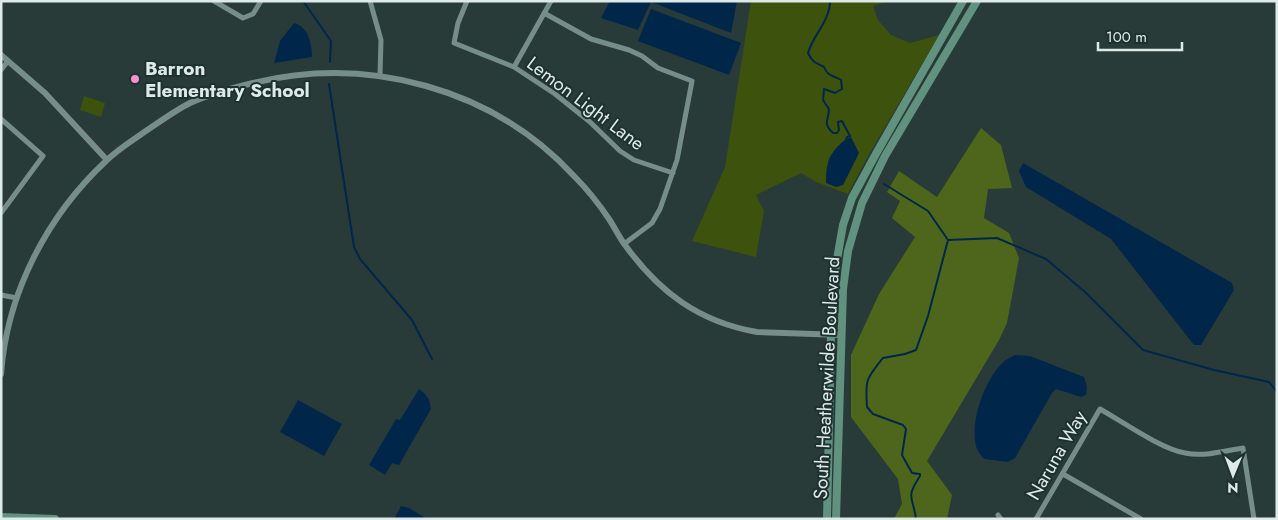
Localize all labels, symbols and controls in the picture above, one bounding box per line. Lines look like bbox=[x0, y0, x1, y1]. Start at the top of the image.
scale bar bbox=[1098, 20, 1182, 52]
text: 100 m bbox=[1106, 26, 1147, 48]
street label: Lemon Light Lane bbox=[521, 50, 650, 157]
place label: Barron Elementary School bbox=[145, 55, 310, 104]
marker: Barron Elementary School bbox=[129, 73, 141, 85]
street label: South Heatherwilde Boulevard bbox=[807, 256, 846, 500]
street label: Naruna Way bbox=[1020, 405, 1093, 505]
north arrow bbox=[1208, 450, 1258, 500]
text: N bbox=[1227, 478, 1239, 498]

